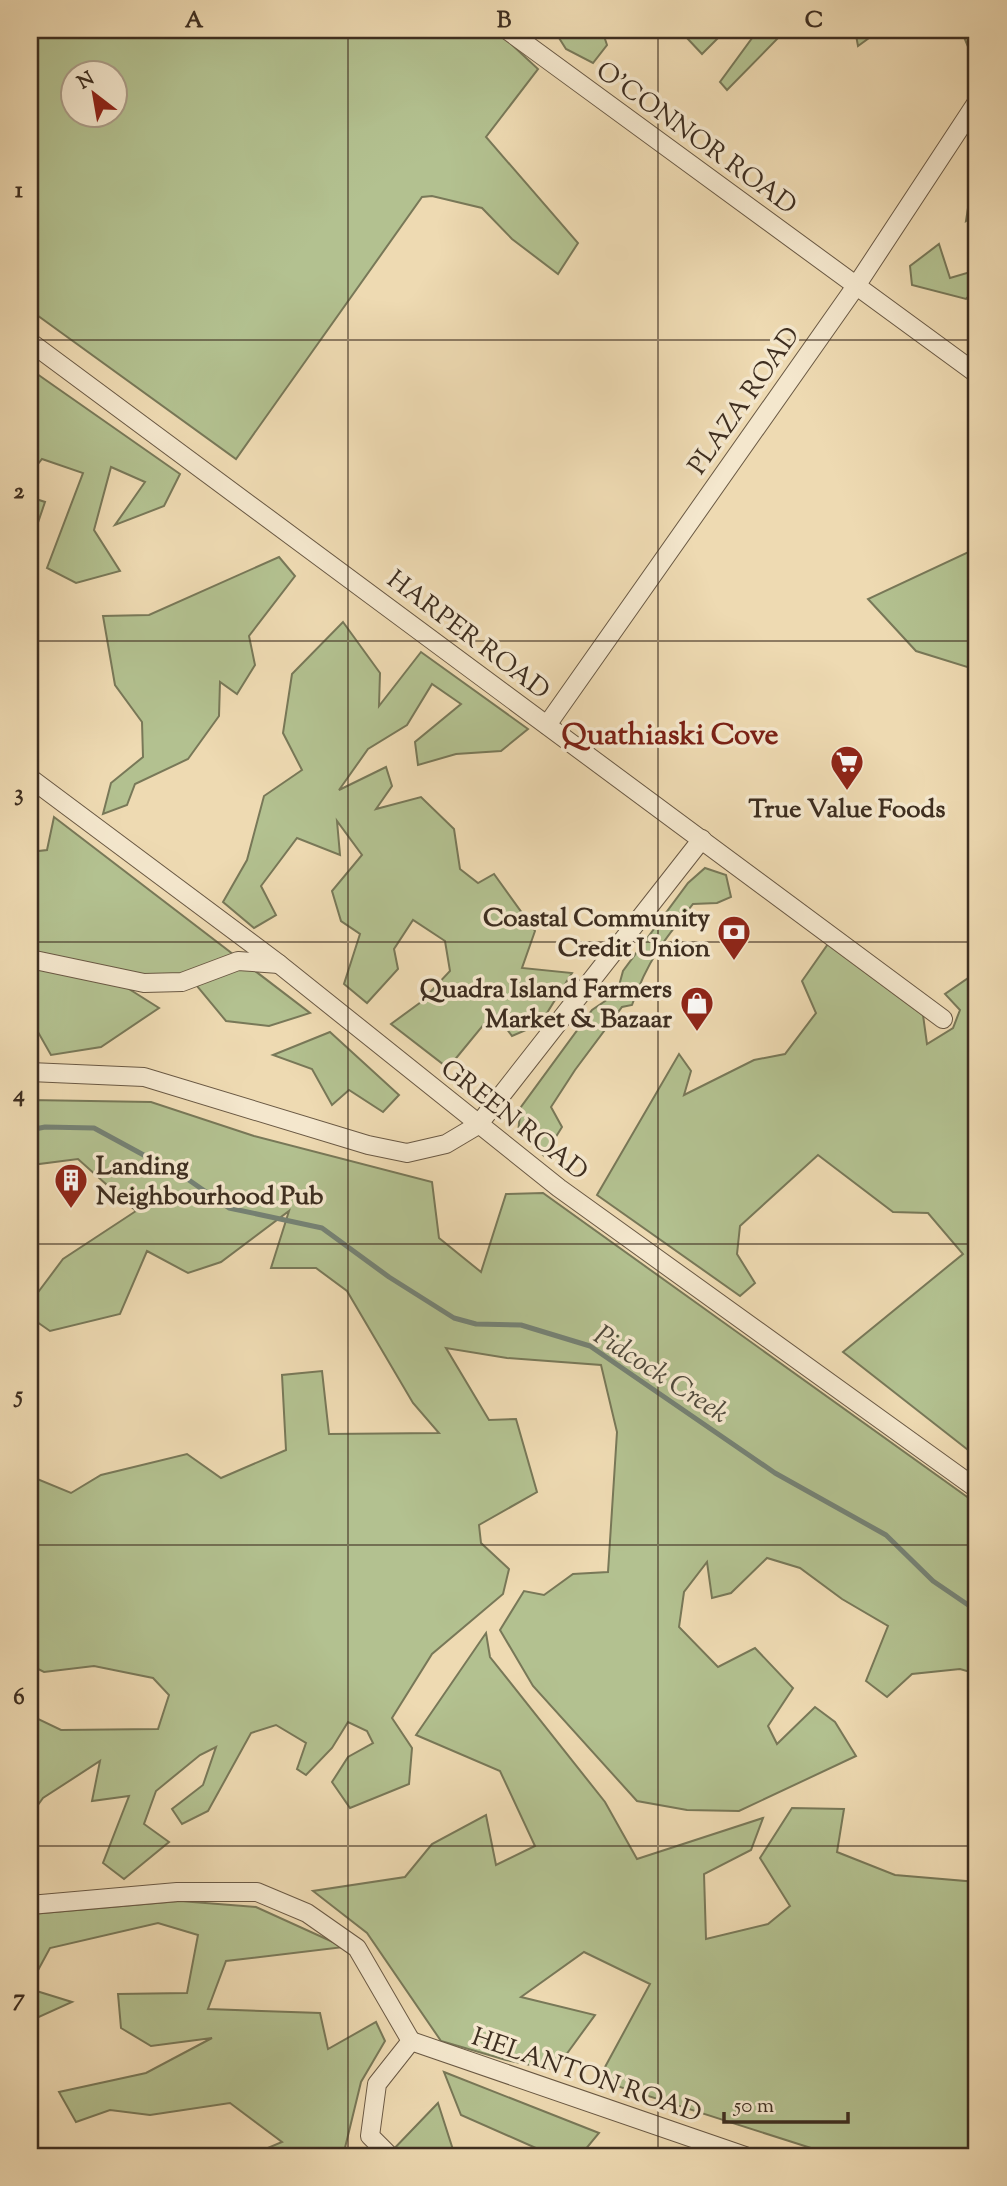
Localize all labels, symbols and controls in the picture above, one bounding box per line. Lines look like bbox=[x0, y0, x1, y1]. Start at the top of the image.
text: A bbox=[185, 5, 204, 38]
text: B bbox=[497, 5, 512, 38]
text: C bbox=[805, 5, 823, 38]
street label: O'CONNOR ROAD bbox=[587, 53, 804, 225]
north arrow bbox=[60, 60, 130, 130]
text: N bbox=[73, 66, 100, 97]
text: 1 bbox=[15, 175, 23, 208]
street label: PLAZA ROAD bbox=[680, 320, 810, 483]
text: 2 bbox=[14, 476, 25, 509]
street label: HARPER ROAD bbox=[378, 562, 557, 710]
district label: Quathiaski Cove bbox=[562, 715, 778, 758]
supermarket icon: True Value Foods bbox=[828, 743, 866, 792]
text: 3 bbox=[14, 778, 24, 811]
place label: True Value Foods bbox=[749, 792, 945, 829]
place label: Coastal Community Credit Union bbox=[483, 901, 711, 968]
bank icon: Coastal Community Credit Union bbox=[715, 913, 753, 962]
place label: Quadra Island Farmers Market & Bazaar bbox=[420, 972, 672, 1039]
shop icon: Quadra Island Farmers Market & Bazaar bbox=[678, 984, 716, 1033]
street label: GREEN ROAD bbox=[432, 1052, 595, 1190]
text: 4 bbox=[12, 1079, 25, 1112]
place label: Landing Neighbourhood Pub bbox=[96, 1149, 323, 1216]
building icon: Landing Neighbourhood Pub bbox=[52, 1161, 90, 1210]
water label: Pidcock Creek bbox=[585, 1317, 736, 1434]
text: 5 bbox=[13, 1380, 23, 1413]
text: 6 bbox=[13, 1682, 25, 1715]
text: 7 bbox=[13, 1983, 25, 2016]
street label: HELANTON ROAD bbox=[466, 2020, 706, 2133]
scale bar bbox=[724, 2081, 848, 2125]
text: 50 m bbox=[733, 2092, 774, 2122]

